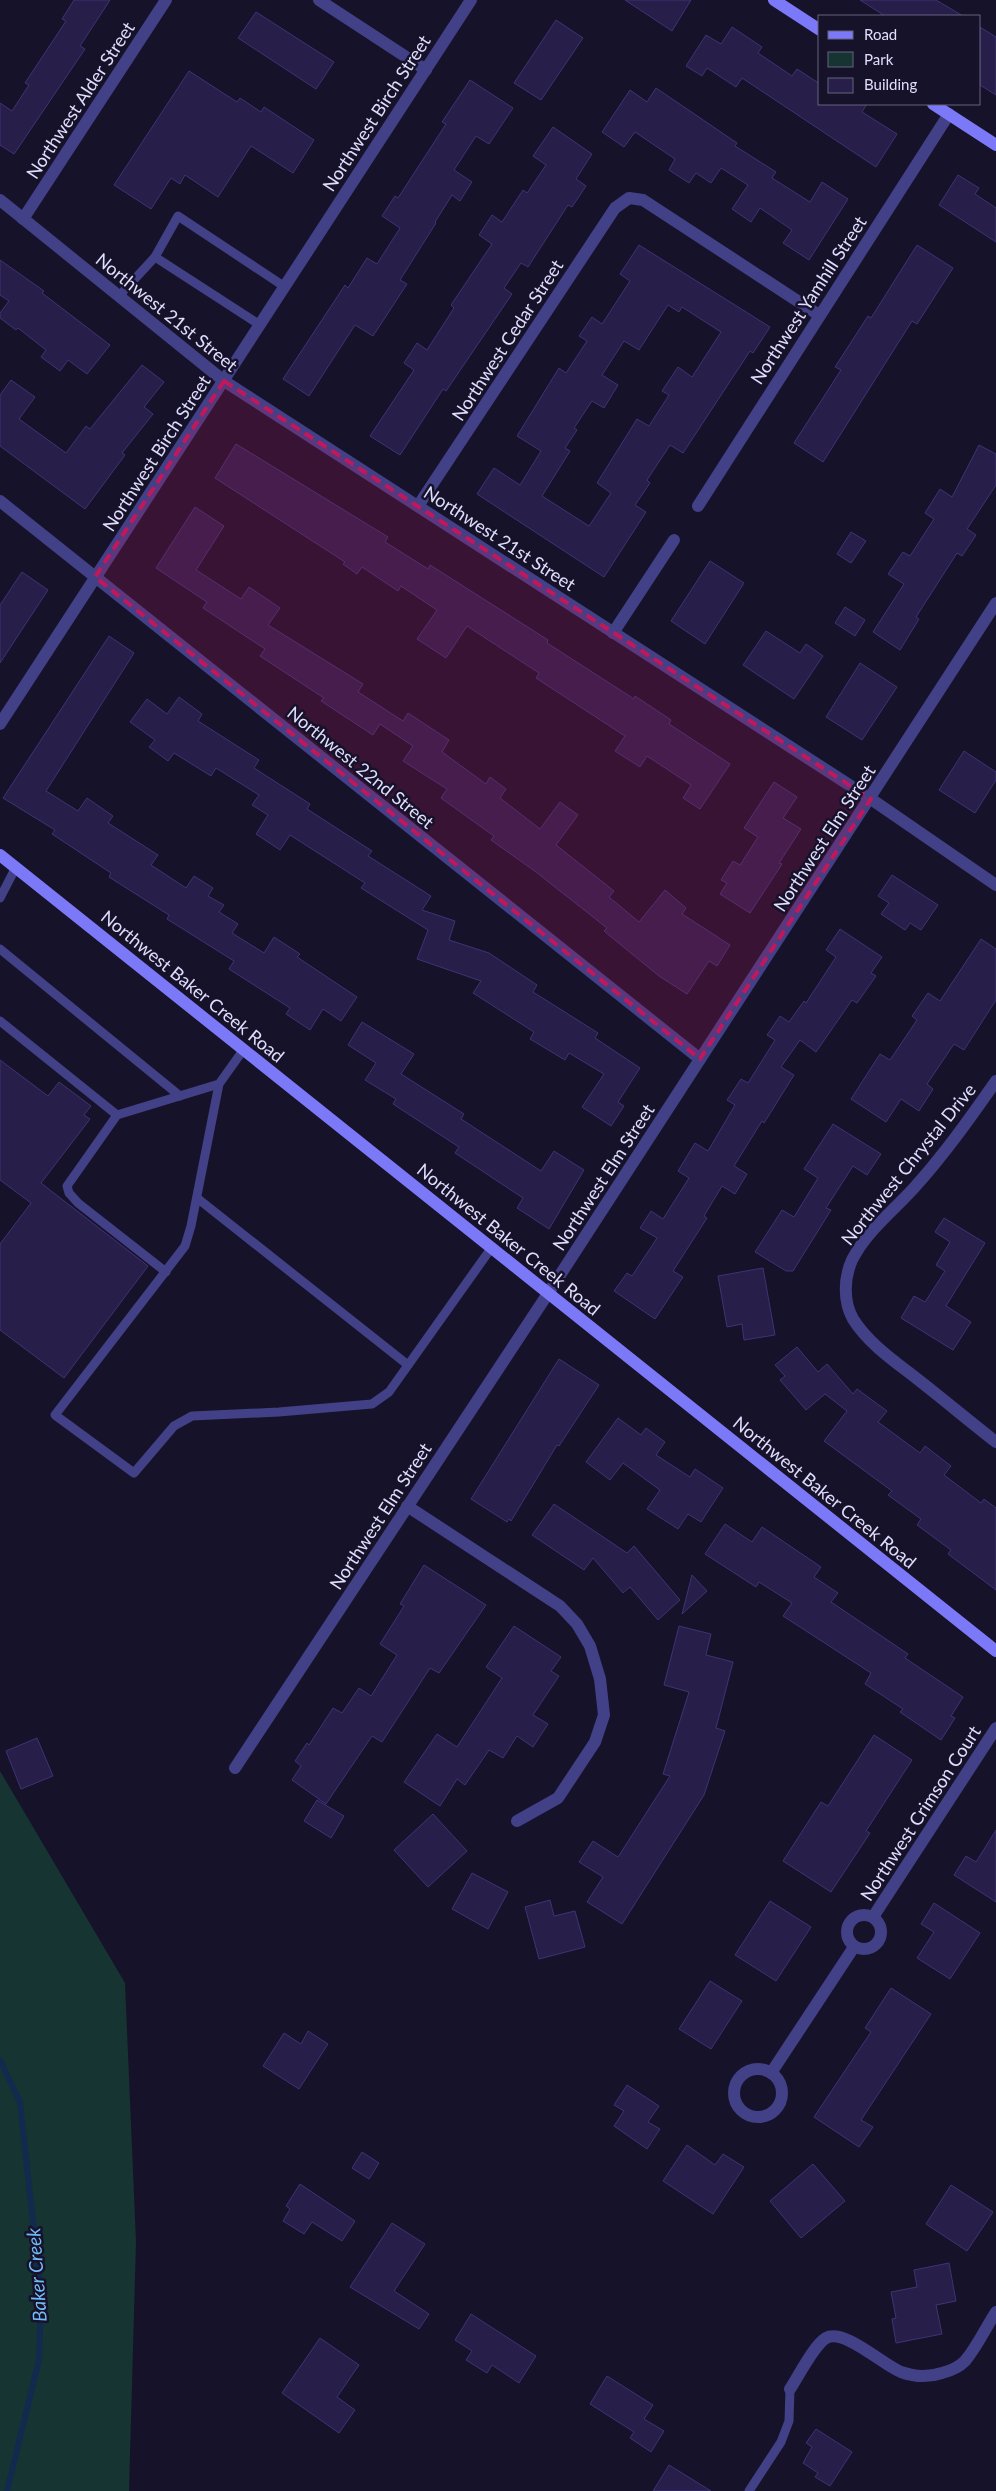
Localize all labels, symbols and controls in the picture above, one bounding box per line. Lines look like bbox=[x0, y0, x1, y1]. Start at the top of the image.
legend bbox=[818, 15, 981, 105]
street label: Northwest Alder Street bbox=[21, 17, 139, 183]
text: Road bbox=[864, 25, 897, 43]
street label: Northwest Birch Street bbox=[317, 30, 435, 195]
text: Park bbox=[864, 50, 894, 68]
text: Building bbox=[864, 75, 917, 93]
street label: Northwest Yamhill Street bbox=[745, 211, 871, 388]
street label: Northwest 21st Street bbox=[92, 248, 243, 376]
street label: Northwest Cedar Street bbox=[447, 255, 568, 425]
street label: Northwest Birch Street bbox=[97, 370, 215, 535]
street label: Northwest 21st Street bbox=[420, 481, 580, 595]
street label: Northwest 22nd Street bbox=[283, 701, 439, 833]
street label: Northwest Elm Street bbox=[768, 760, 880, 915]
street label: Northwest Baker Creek Road bbox=[97, 905, 289, 1067]
street label: Northwest Chrystal Drive bbox=[836, 1079, 980, 1249]
street label: Northwest Elm Street bbox=[547, 1099, 659, 1254]
street label: Northwest Baker Creek Road bbox=[413, 1158, 605, 1320]
street label: Northwest Baker Creek Road bbox=[729, 1411, 921, 1573]
street label: Northwest Elm Street bbox=[324, 1438, 436, 1593]
street label: Northwest Crimson Court bbox=[855, 1721, 985, 1905]
water label: Baker Creek bbox=[21, 2226, 51, 2323]

